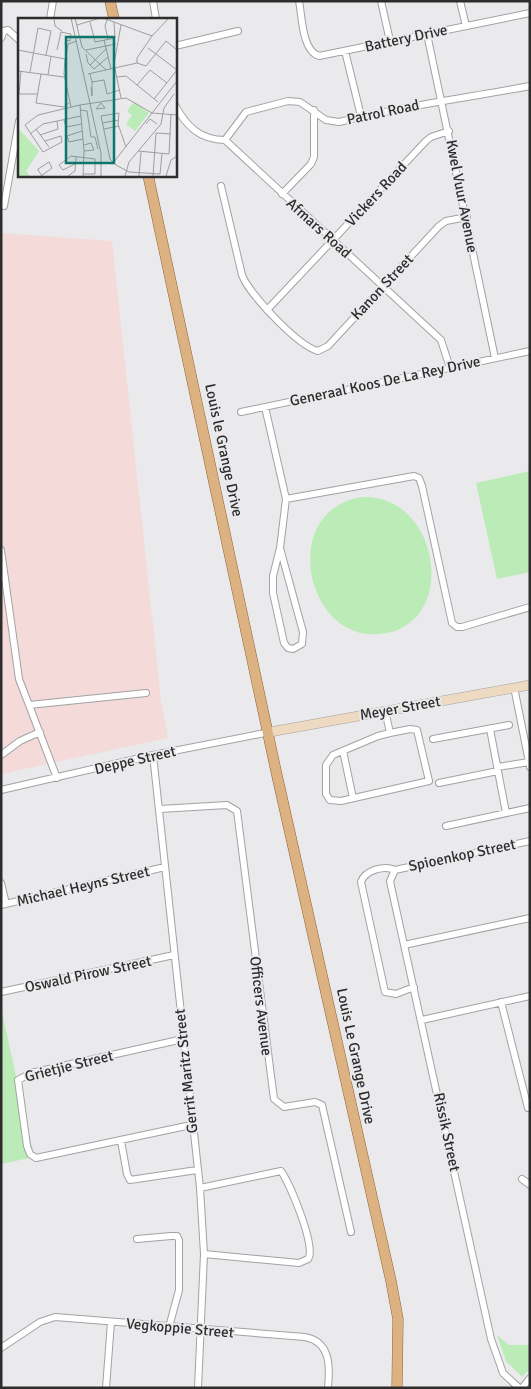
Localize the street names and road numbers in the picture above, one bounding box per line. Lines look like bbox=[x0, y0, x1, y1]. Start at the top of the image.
street label: Battery Drive bbox=[363, 20, 449, 56]
street label: Patrol Road bbox=[345, 96, 421, 128]
street label: Kwel Vuur Avenue bbox=[442, 138, 482, 254]
street label: Vickers Road bbox=[341, 158, 411, 230]
street label: Afmars Road bbox=[283, 194, 355, 262]
street label: Kanon Street bbox=[347, 250, 417, 324]
street label: Generaal Koos De La Rey Drive bbox=[288, 352, 482, 410]
street label: Louis le Grange Drive bbox=[201, 382, 247, 518]
street label: Meyer Street bbox=[358, 692, 442, 724]
street label: Deppe Street bbox=[93, 742, 177, 778]
street label: Spioenkop Street bbox=[407, 835, 517, 875]
street label: Michael Heyns Street bbox=[15, 862, 151, 910]
street label: Oswald Pirow Street bbox=[23, 952, 153, 996]
street label: Officers Avenue bbox=[246, 955, 276, 1057]
street label: Louis Le Grange Drive bbox=[333, 986, 379, 1126]
street label: Gerrit Maritz Street bbox=[171, 1008, 201, 1134]
street label: Grietjie Street bbox=[23, 1046, 115, 1086]
street label: Rissik Street bbox=[430, 1091, 464, 1173]
street label: Vegkoppie Street bbox=[125, 1314, 235, 1342]

